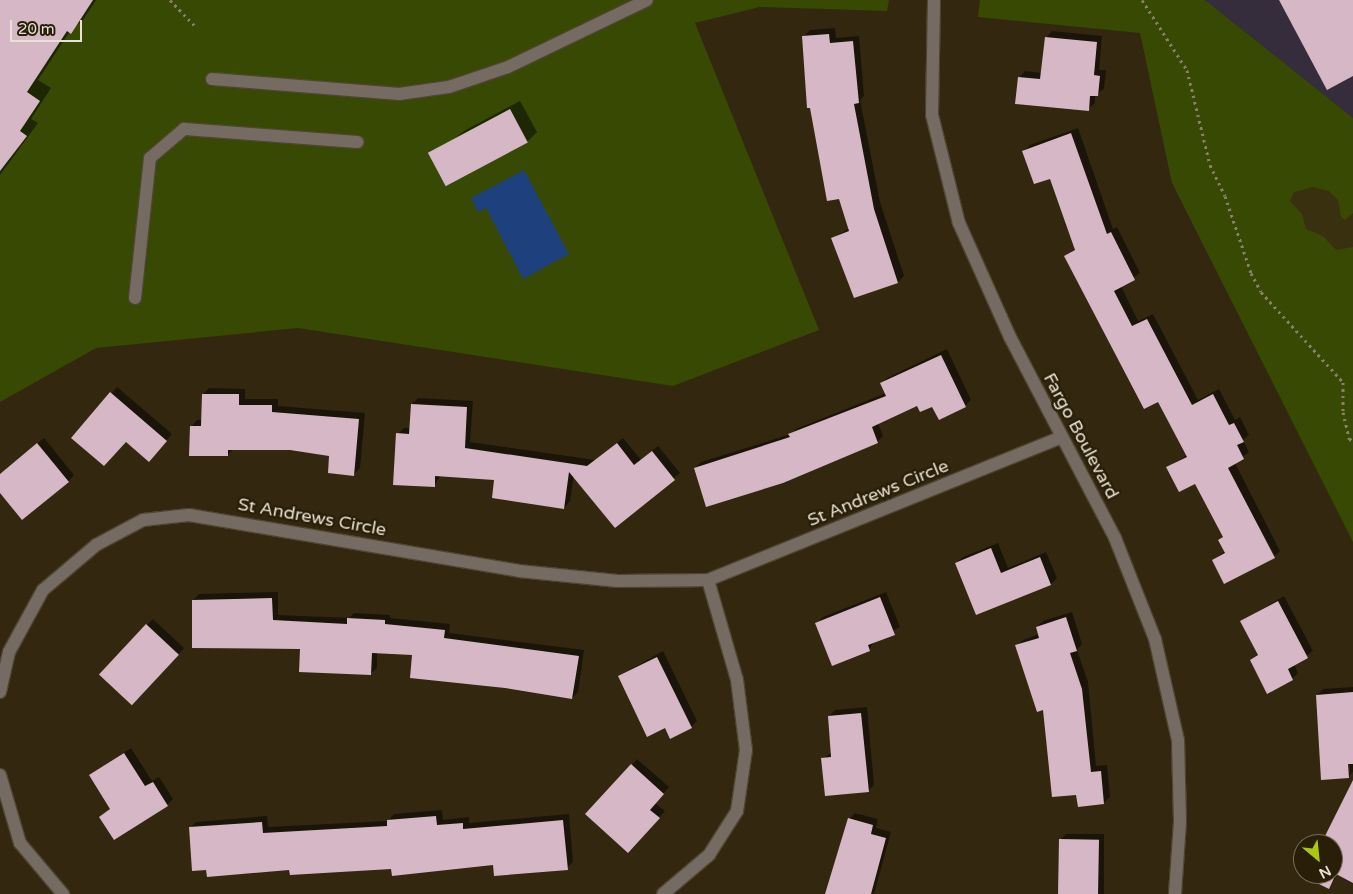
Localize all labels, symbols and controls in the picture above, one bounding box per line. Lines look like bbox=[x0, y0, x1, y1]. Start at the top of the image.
scale bar bbox=[12, 10, 85, 42]
text: 20 m bbox=[18, 20, 55, 38]
street label: Fargo Boulevard bbox=[1039, 369, 1123, 503]
street label: St Andrews Circle bbox=[804, 455, 952, 531]
street label: St Andrews Circle bbox=[236, 493, 388, 541]
north arrow bbox=[1293, 834, 1343, 884]
text: N bbox=[1316, 862, 1334, 882]

